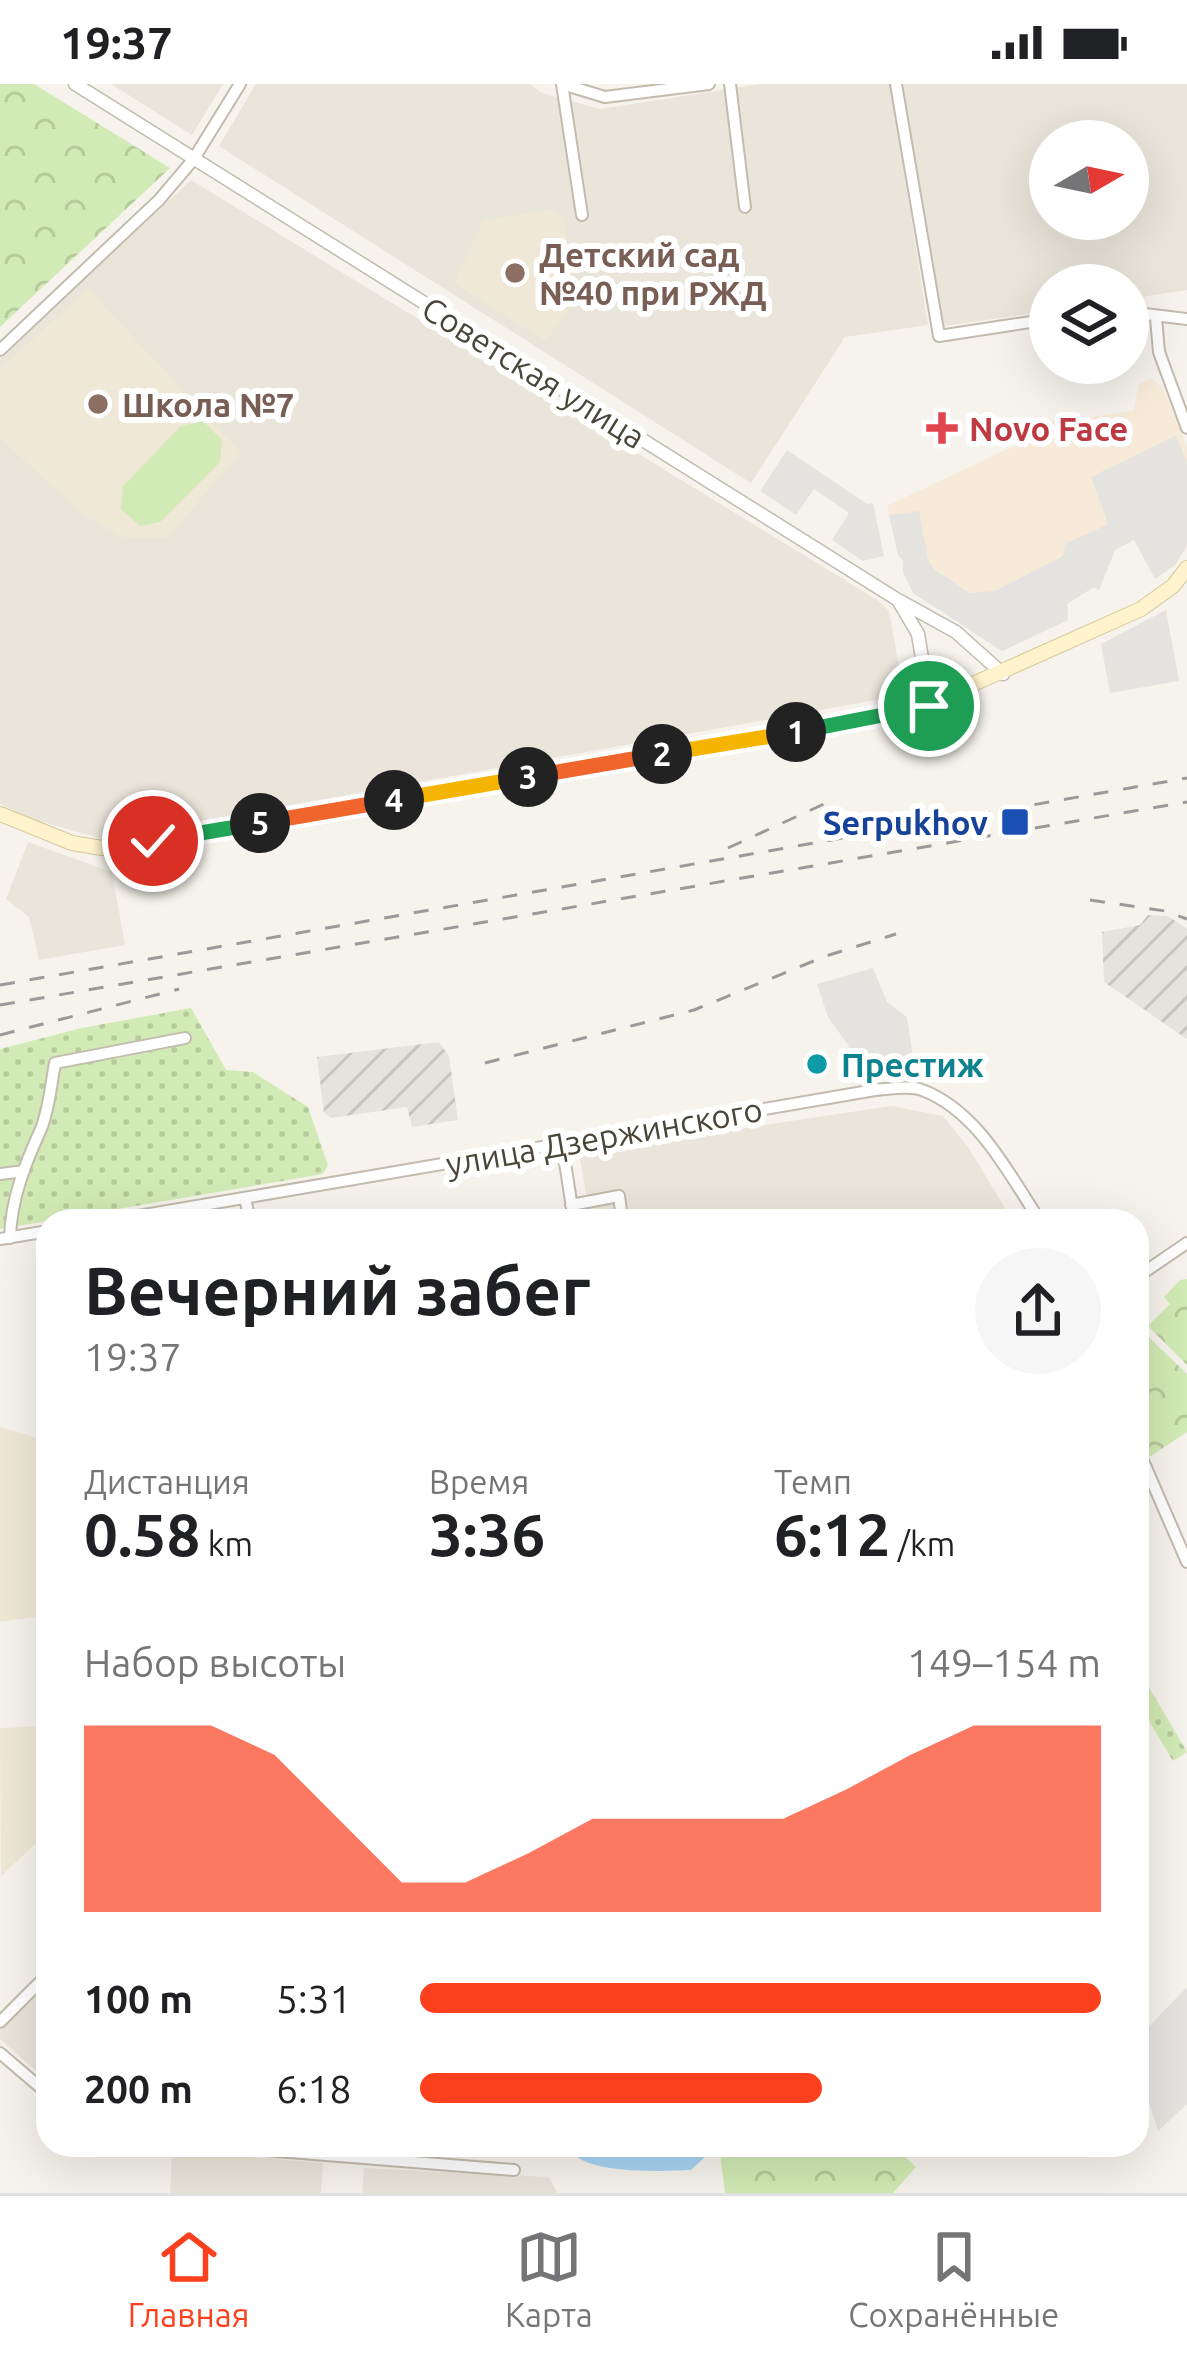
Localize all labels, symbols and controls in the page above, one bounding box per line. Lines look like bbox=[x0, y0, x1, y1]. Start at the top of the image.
text: 19:37 bbox=[60, 17, 173, 68]
north arrow bbox=[1029, 120, 1149, 240]
map controls bbox=[1029, 120, 1149, 384]
place label: Детский сад №40 при РЖД bbox=[539, 236, 767, 311]
marker: Детский сад №40 при РЖД bbox=[502, 260, 528, 286]
button: layers bbox=[1029, 264, 1149, 384]
street label: Советская улица bbox=[416, 289, 652, 455]
place label: Школа №7 bbox=[122, 386, 294, 423]
marker: Школа №7 bbox=[85, 391, 111, 417]
place label: Novo Face bbox=[969, 410, 1128, 447]
marker: Novo Face bbox=[926, 412, 958, 444]
pin bbox=[878, 655, 980, 757]
icon: arrive bbox=[896, 673, 962, 739]
pin: 1 bbox=[766, 702, 826, 762]
text: 1 bbox=[787, 713, 805, 750]
pin: 2 bbox=[632, 724, 692, 784]
text: 2 bbox=[653, 735, 671, 772]
pin: 3 bbox=[498, 747, 558, 807]
text: 3 bbox=[519, 758, 537, 795]
pin: 4 bbox=[364, 770, 424, 830]
text: 4 bbox=[385, 781, 403, 818]
pin bbox=[102, 790, 204, 892]
pin: 5 bbox=[230, 793, 290, 853]
text: 5 bbox=[251, 804, 269, 841]
place label: Serpukhov bbox=[823, 804, 988, 841]
marker: Serpukhov bbox=[999, 806, 1031, 838]
icon: check bbox=[120, 808, 186, 874]
place label: Престиж bbox=[841, 1046, 984, 1083]
marker: Престиж bbox=[804, 1051, 830, 1077]
street label: улица Дзержинского bbox=[443, 1090, 765, 1182]
button: share bbox=[975, 1248, 1101, 1374]
text: Вечерний забег bbox=[84, 1253, 590, 1327]
text: 19:37 bbox=[84, 1335, 182, 1378]
text: Дистанция bbox=[84, 1463, 250, 1500]
text: Время bbox=[429, 1463, 529, 1500]
text: Темп bbox=[774, 1463, 852, 1500]
text: 0.58 bbox=[84, 1500, 200, 1567]
text: 3:36 bbox=[429, 1500, 545, 1567]
text: 6:12 bbox=[774, 1500, 890, 1567]
text: km bbox=[200, 1525, 253, 1562]
text: /km bbox=[890, 1525, 955, 1562]
text: Набор высоты bbox=[84, 1641, 346, 1684]
text: 149–154 m bbox=[907, 1641, 1101, 1684]
text: 100 m bbox=[84, 1977, 193, 2020]
text: 5:31 bbox=[276, 1977, 352, 2020]
text: 200 m bbox=[84, 2067, 193, 2110]
text: 6:18 bbox=[276, 2067, 352, 2110]
tab: Главная bbox=[128, 2224, 249, 2333]
tab: Карта bbox=[505, 2224, 593, 2333]
tab: Сохранённые bbox=[848, 2224, 1059, 2333]

